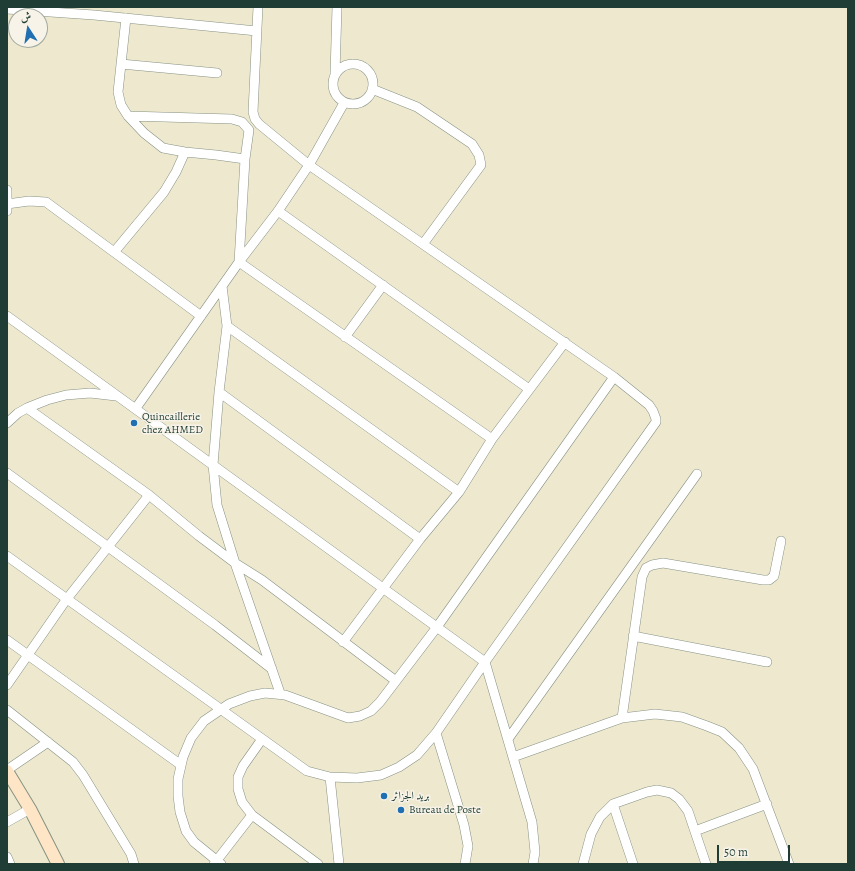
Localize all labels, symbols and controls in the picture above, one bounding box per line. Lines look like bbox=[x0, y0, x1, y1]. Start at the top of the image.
north arrow bbox=[8, 8, 48, 48]
text: ش bbox=[19, 8, 33, 25]
place label: Quincaillerie chez AHMED bbox=[142, 410, 203, 436]
marker: Quincaillerie chez AHMED bbox=[129, 418, 139, 428]
place label: بريد الجزائر bbox=[392, 789, 429, 803]
marker: بريد الجزائر bbox=[379, 791, 389, 801]
place label: Bureau de Poste bbox=[409, 803, 481, 817]
marker: Bureau de Poste bbox=[396, 805, 406, 815]
scale bar bbox=[719, 837, 792, 863]
text: 50 m bbox=[724, 844, 748, 860]

